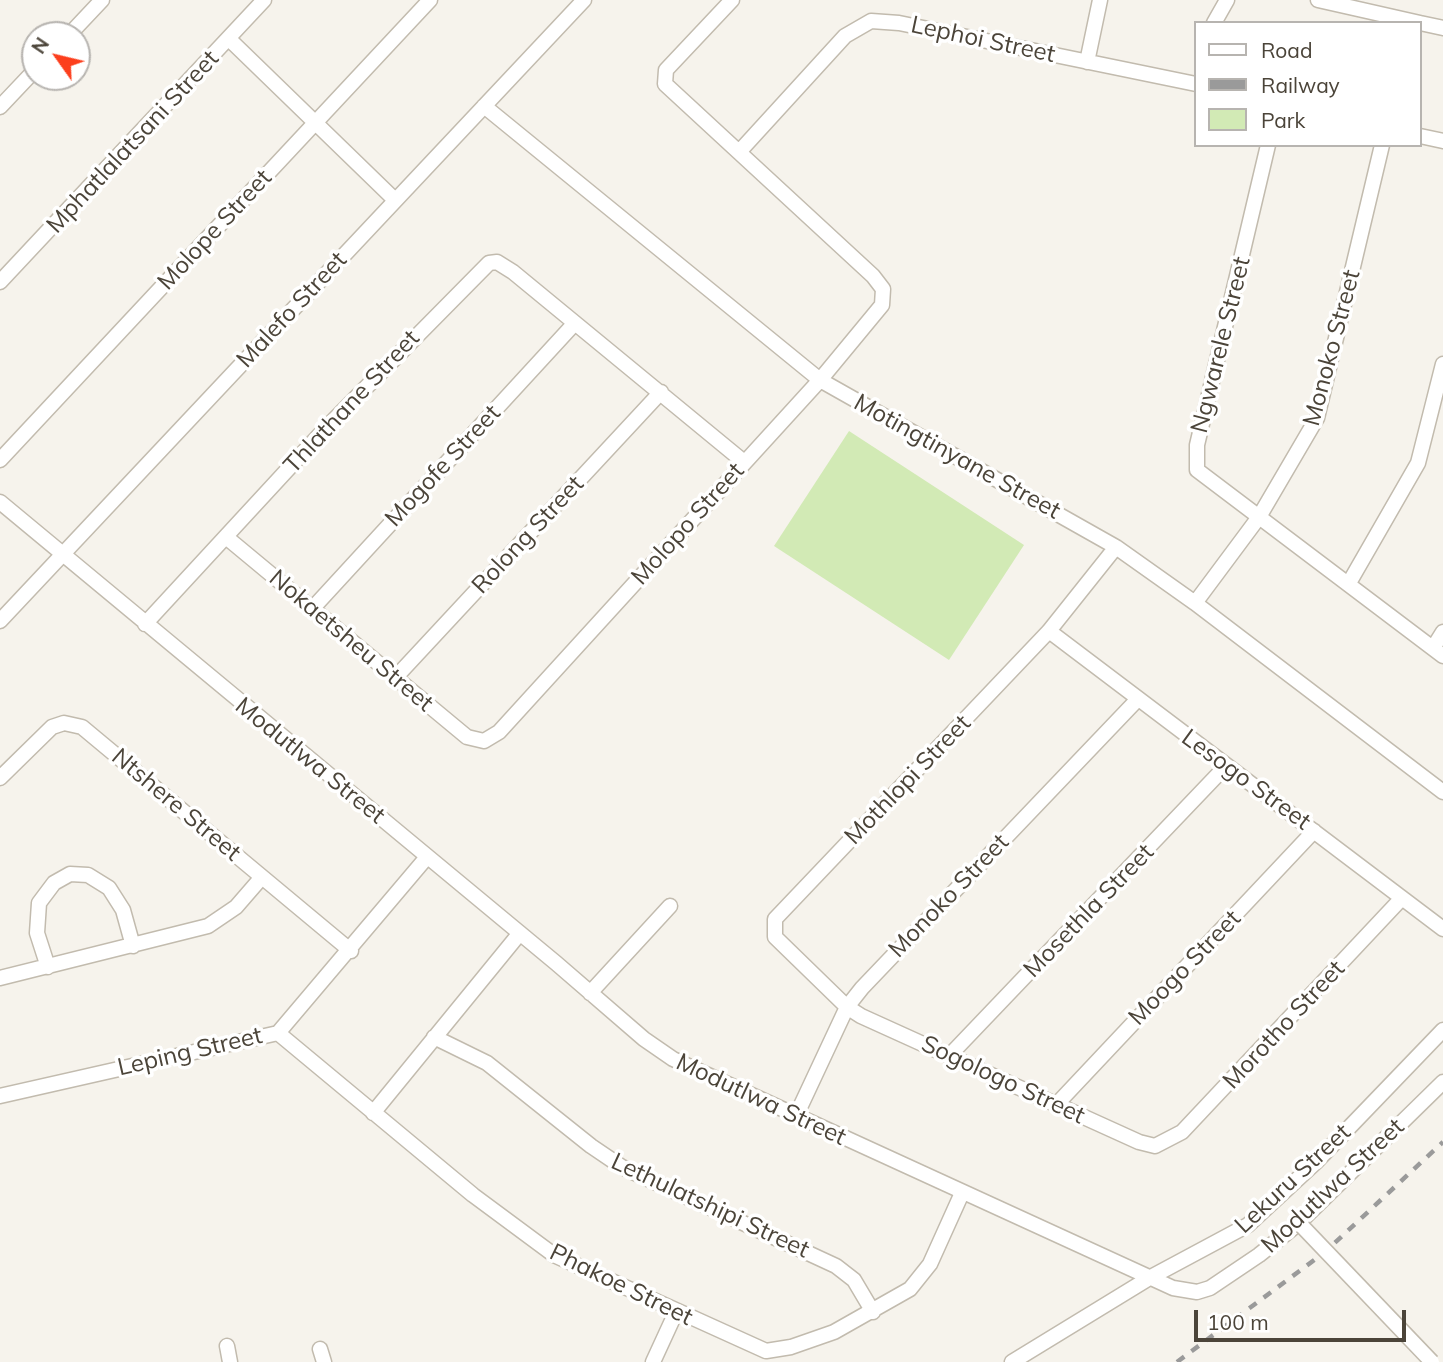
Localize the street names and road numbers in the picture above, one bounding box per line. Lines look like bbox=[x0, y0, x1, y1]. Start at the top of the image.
street label: Lephoi Street bbox=[908, 11, 1058, 69]
street label: Mphatlalatsani Street bbox=[41, 45, 225, 239]
street label: Molope Street bbox=[152, 164, 278, 296]
street label: Malefo Street bbox=[231, 246, 353, 374]
street label: Ngwarele Street bbox=[1185, 254, 1257, 436]
street label: Monoko Street bbox=[1297, 267, 1367, 429]
street label: Thlathane Street bbox=[278, 324, 426, 480]
street label: Motingtinyane Street bbox=[849, 388, 1065, 526]
street label: Mogofe Street bbox=[379, 399, 507, 533]
street label: Molopo Street bbox=[626, 457, 750, 591]
street label: Rolong Street bbox=[466, 470, 590, 600]
street label: Nokaetsheu Street bbox=[263, 564, 439, 718]
street label: Modutlwa Street bbox=[229, 692, 391, 830]
street label: Mothlopi Street bbox=[839, 709, 977, 851]
street label: Lesogo Street bbox=[1176, 724, 1316, 836]
street label: Ntshere Street bbox=[106, 743, 246, 867]
street label: Monoko Street bbox=[883, 828, 1015, 964]
street label: Mosethla Street bbox=[1018, 838, 1160, 984]
street label: Moogo Street bbox=[1123, 904, 1247, 1032]
street label: Morotho Street bbox=[1217, 955, 1351, 1095]
street label: Leping Street bbox=[115, 1021, 265, 1083]
street label: Sogologo Street bbox=[917, 1030, 1089, 1130]
street label: Modutlwa Street bbox=[671, 1048, 851, 1152]
street label: Modutlwa Street bbox=[1256, 1113, 1410, 1259]
street label: Lekuru Street bbox=[1229, 1118, 1357, 1240]
street label: Lethulatshipi Street bbox=[606, 1147, 814, 1265]
street label: Phakoe Street bbox=[545, 1238, 697, 1332]

